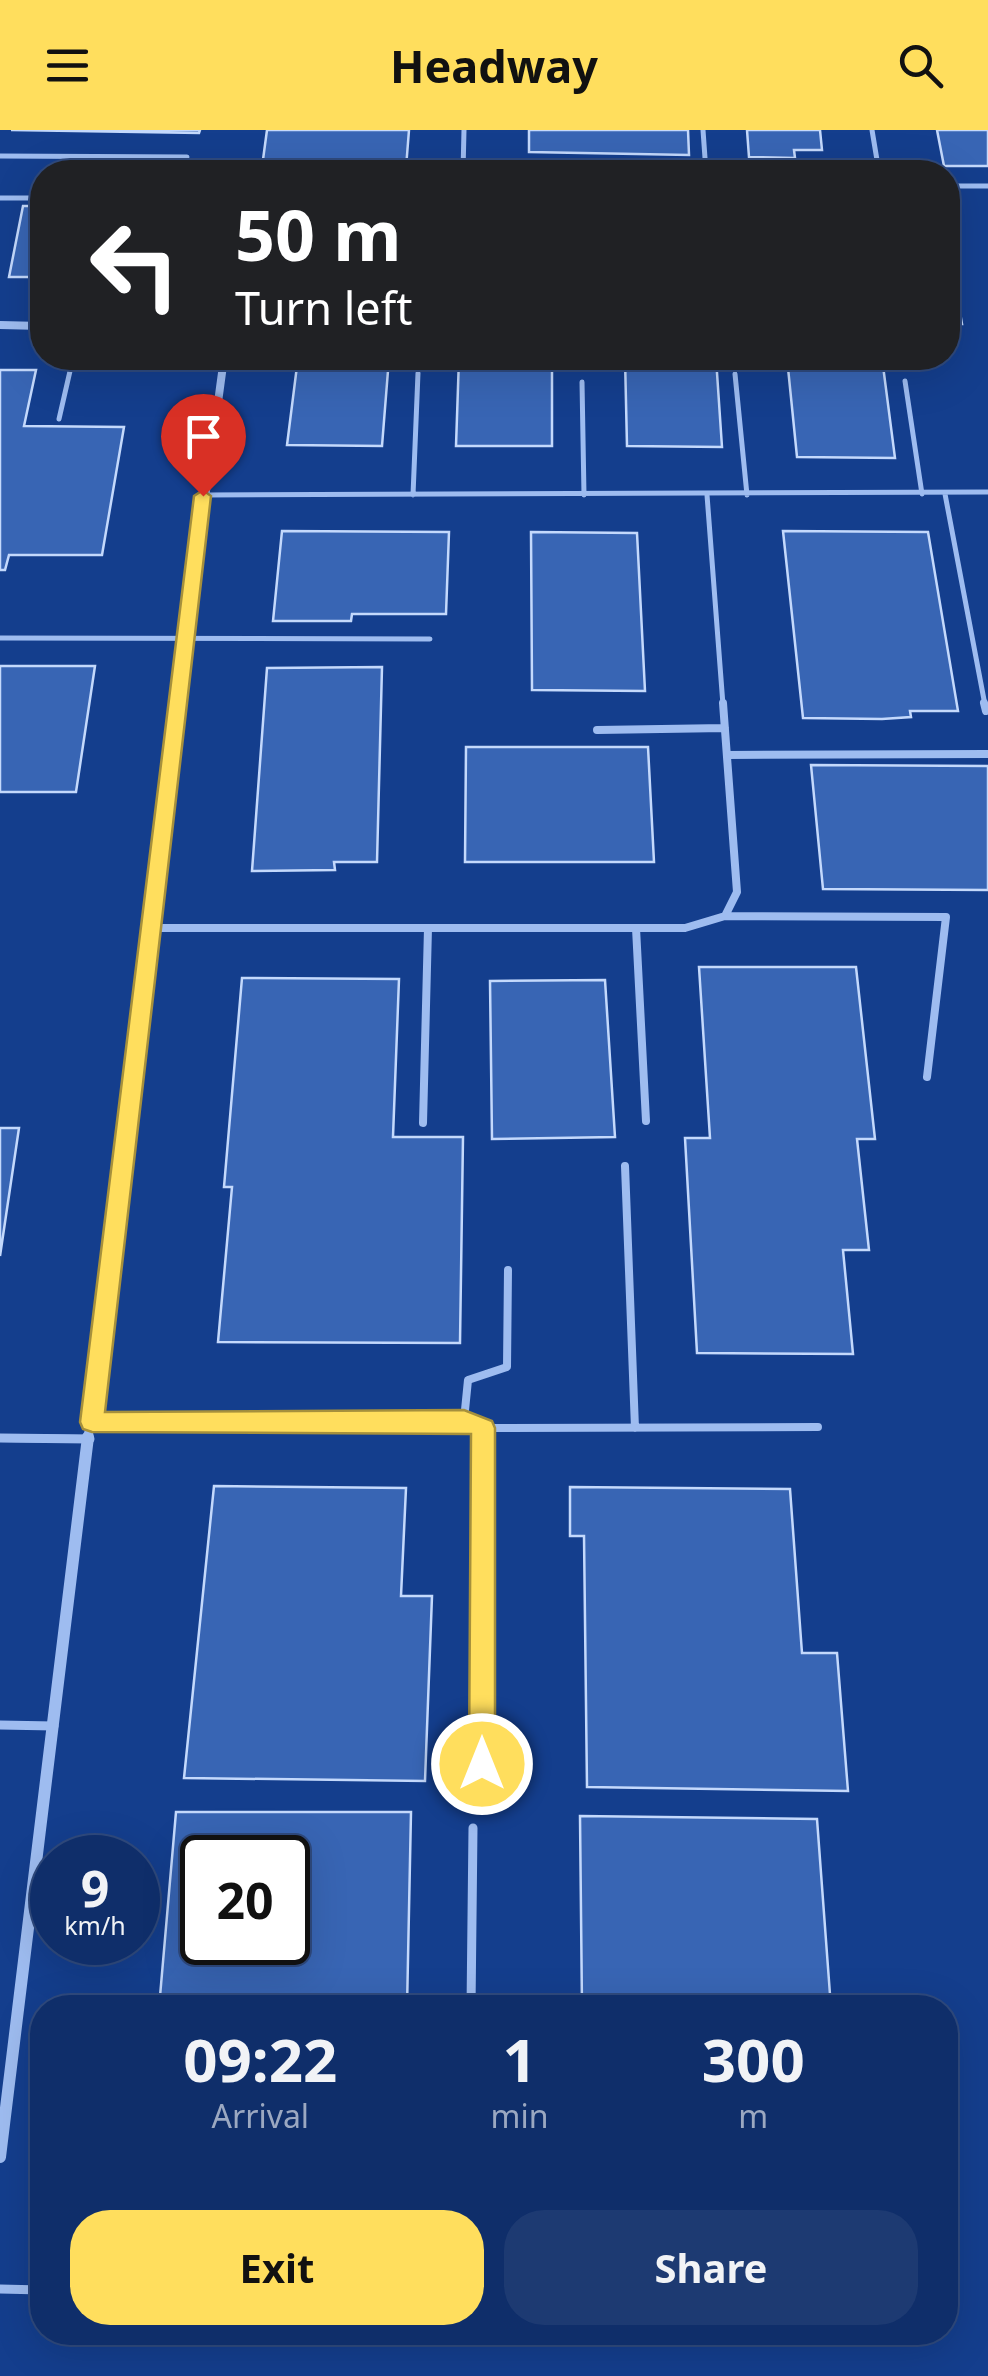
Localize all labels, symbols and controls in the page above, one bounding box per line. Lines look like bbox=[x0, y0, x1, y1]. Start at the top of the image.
text: Headway bbox=[390, 35, 598, 96]
icon: menu bbox=[40, 38, 95, 93]
icon: search bbox=[893, 38, 948, 93]
text: 50 m bbox=[235, 186, 402, 282]
icon: left bbox=[70, 200, 200, 330]
text: Turn left bbox=[235, 277, 412, 338]
pin bbox=[161, 394, 246, 497]
icon: arrive bbox=[176, 409, 231, 464]
position arrow bbox=[430, 1712, 534, 1816]
speed limit sign: 20 bbox=[180, 1835, 310, 1965]
text: 9 bbox=[81, 1854, 109, 1922]
text: km/h bbox=[64, 1908, 126, 1942]
text: 09:22 bbox=[183, 2018, 337, 2100]
text: 1 bbox=[502, 2018, 537, 2100]
text: 300 bbox=[702, 2018, 805, 2100]
text: Arrival bbox=[212, 2094, 309, 2137]
text: min bbox=[491, 2094, 549, 2137]
text: m bbox=[738, 2094, 768, 2137]
button: Exit bbox=[70, 2210, 484, 2325]
button: Share bbox=[504, 2210, 918, 2325]

